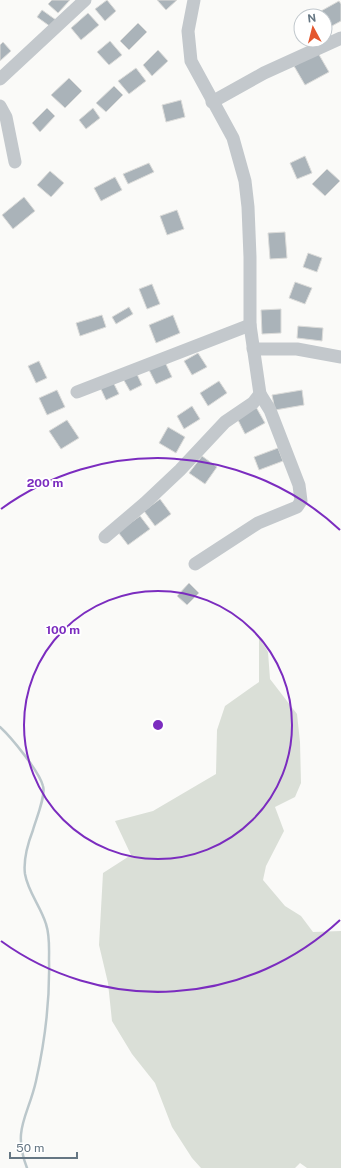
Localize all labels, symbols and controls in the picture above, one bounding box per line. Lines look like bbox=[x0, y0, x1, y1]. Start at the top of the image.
north arrow bbox=[293, 8, 333, 48]
text: N bbox=[307, 12, 317, 25]
text: 200 m bbox=[27, 476, 63, 490]
text: 100 m bbox=[46, 623, 80, 637]
centre of rings bbox=[151, 718, 165, 732]
scale bar bbox=[10, 1134, 77, 1160]
text: 50 m bbox=[16, 1141, 44, 1155]

